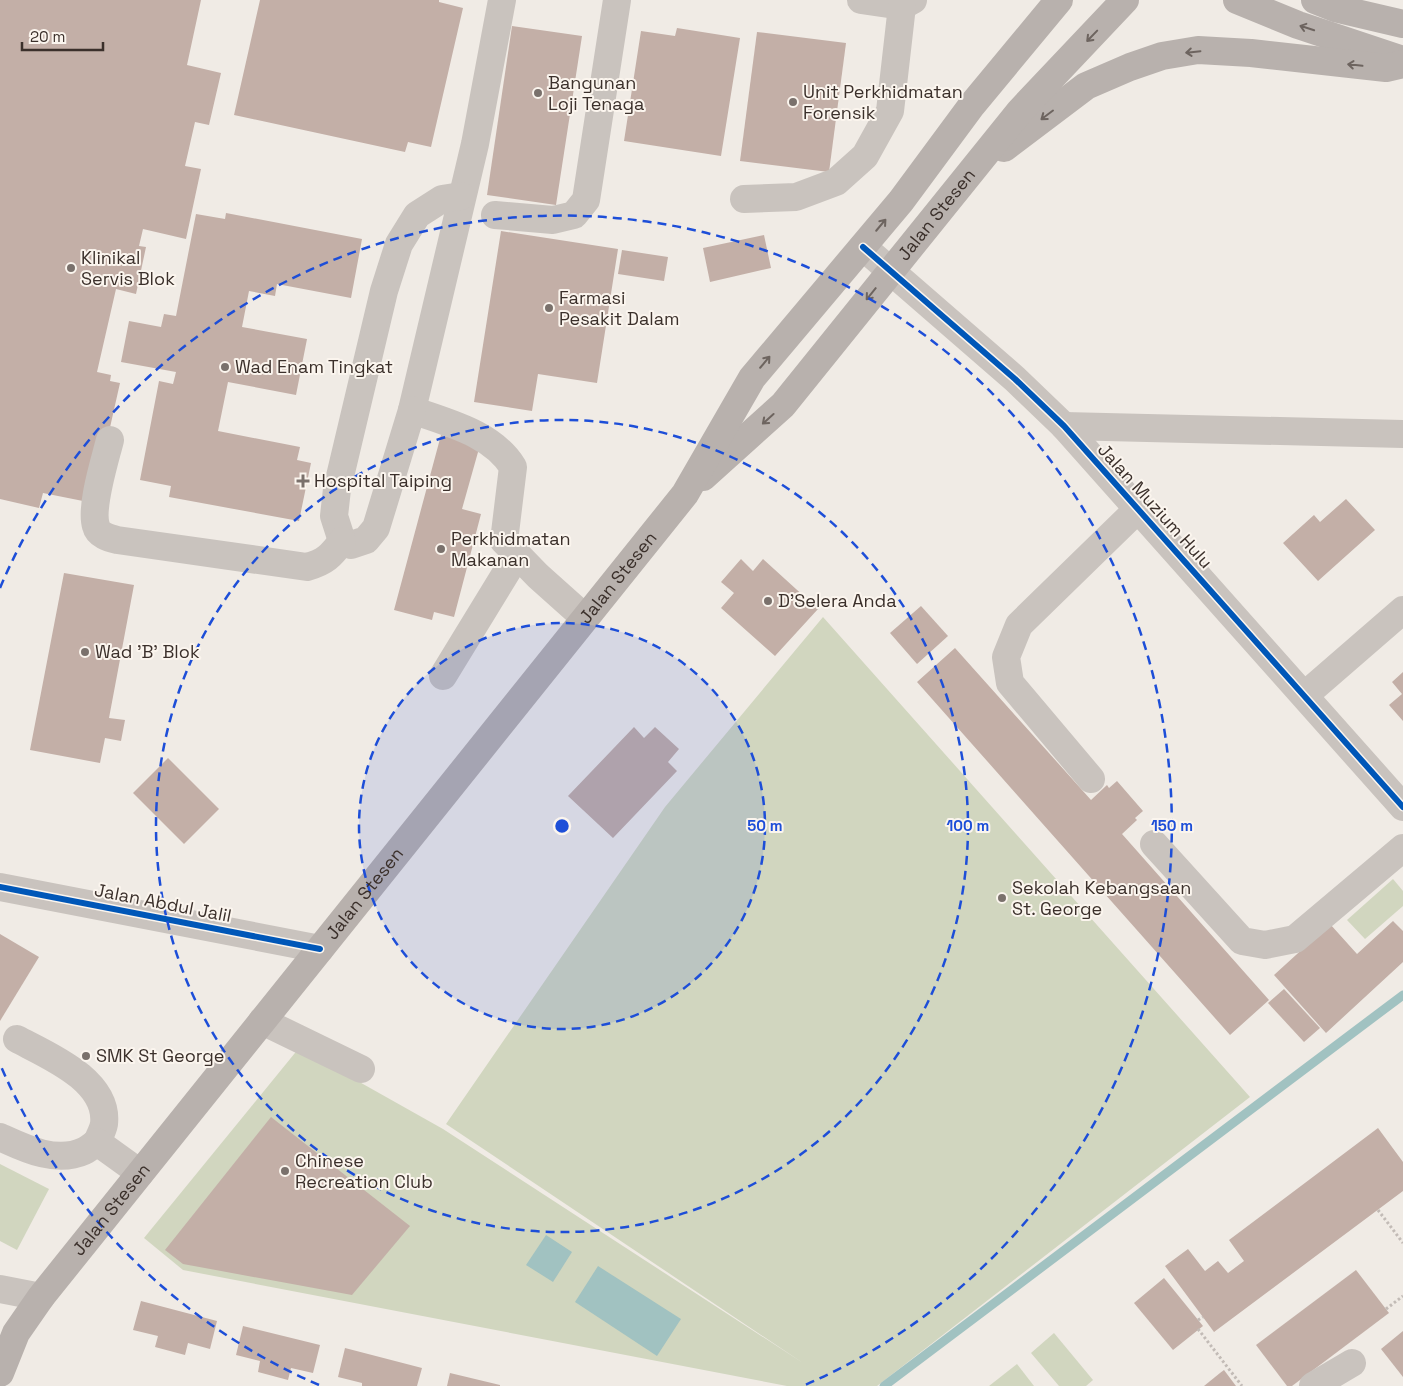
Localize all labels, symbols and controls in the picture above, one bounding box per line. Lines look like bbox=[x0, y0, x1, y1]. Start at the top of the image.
scale bar bbox=[22, 20, 104, 52]
one-way arrow bbox=[1300, 23, 1315, 32]
text: 20 m bbox=[30, 27, 65, 46]
one-way arrow bbox=[1086, 30, 1099, 42]
one-way arrow bbox=[1186, 47, 1202, 56]
one-way arrow bbox=[1347, 60, 1363, 70]
place label: Bangunan Loji Tenaga bbox=[548, 71, 644, 115]
place label: Unit Perkhidmatan Forensik bbox=[803, 80, 963, 124]
marker: Bangunan Loji Tenaga bbox=[532, 87, 544, 99]
marker: Unit Perkhidmatan Forensik bbox=[787, 96, 799, 108]
one-way arrow bbox=[1040, 110, 1053, 121]
street label: Jalan Stesen bbox=[892, 164, 980, 265]
one-way arrow bbox=[876, 219, 887, 232]
place label: Klinikal Servis Blok bbox=[81, 246, 175, 290]
marker: Klinikal Servis Blok bbox=[65, 262, 77, 274]
place label: Farmasi Pesakit Dalam bbox=[559, 286, 679, 330]
one-way arrow bbox=[866, 287, 877, 300]
marker: Farmasi Pesakit Dalam bbox=[543, 302, 555, 314]
place label: Wad Enam Tingkat bbox=[235, 355, 393, 378]
one-way arrow bbox=[759, 356, 770, 369]
marker: Wad Enam Tingkat bbox=[219, 361, 231, 373]
one-way arrow bbox=[761, 413, 774, 424]
street label: Jalan Muzium Hulu bbox=[1093, 438, 1218, 573]
place label: Hospital Taiping bbox=[314, 469, 452, 492]
marker: Hospital Taiping bbox=[296, 474, 310, 488]
place label: Perkhidmatan Makanan bbox=[451, 527, 571, 571]
street label: Jalan Stesen bbox=[574, 527, 661, 628]
marker: Perkhidmatan Makanan bbox=[435, 543, 447, 555]
place label: D'Selera Anda bbox=[778, 589, 897, 612]
marker: D'Selera Anda bbox=[762, 595, 774, 607]
place label: Wad 'B' Blok bbox=[95, 640, 200, 663]
marker: Wad 'B' Blok bbox=[79, 646, 91, 658]
text: 50 m bbox=[747, 816, 783, 835]
text: 100 m bbox=[947, 816, 989, 835]
text: 150 m bbox=[1151, 816, 1193, 835]
centre of rings bbox=[553, 817, 571, 835]
street label: Jalan Stesen bbox=[320, 842, 408, 944]
place label: Sekolah Kebangsaan St. George bbox=[1012, 876, 1191, 920]
street label: Jalan Abdul Jalil bbox=[93, 878, 234, 927]
marker: Sekolah Kebangsaan St. George bbox=[996, 892, 1008, 904]
place label: SMK St George bbox=[96, 1044, 224, 1067]
marker: SMK St George bbox=[80, 1050, 92, 1062]
place label: Chinese Recreation Club bbox=[295, 1149, 433, 1193]
street label: Jalan Stesen bbox=[67, 1158, 155, 1260]
marker: Chinese Recreation Club bbox=[279, 1165, 291, 1177]

